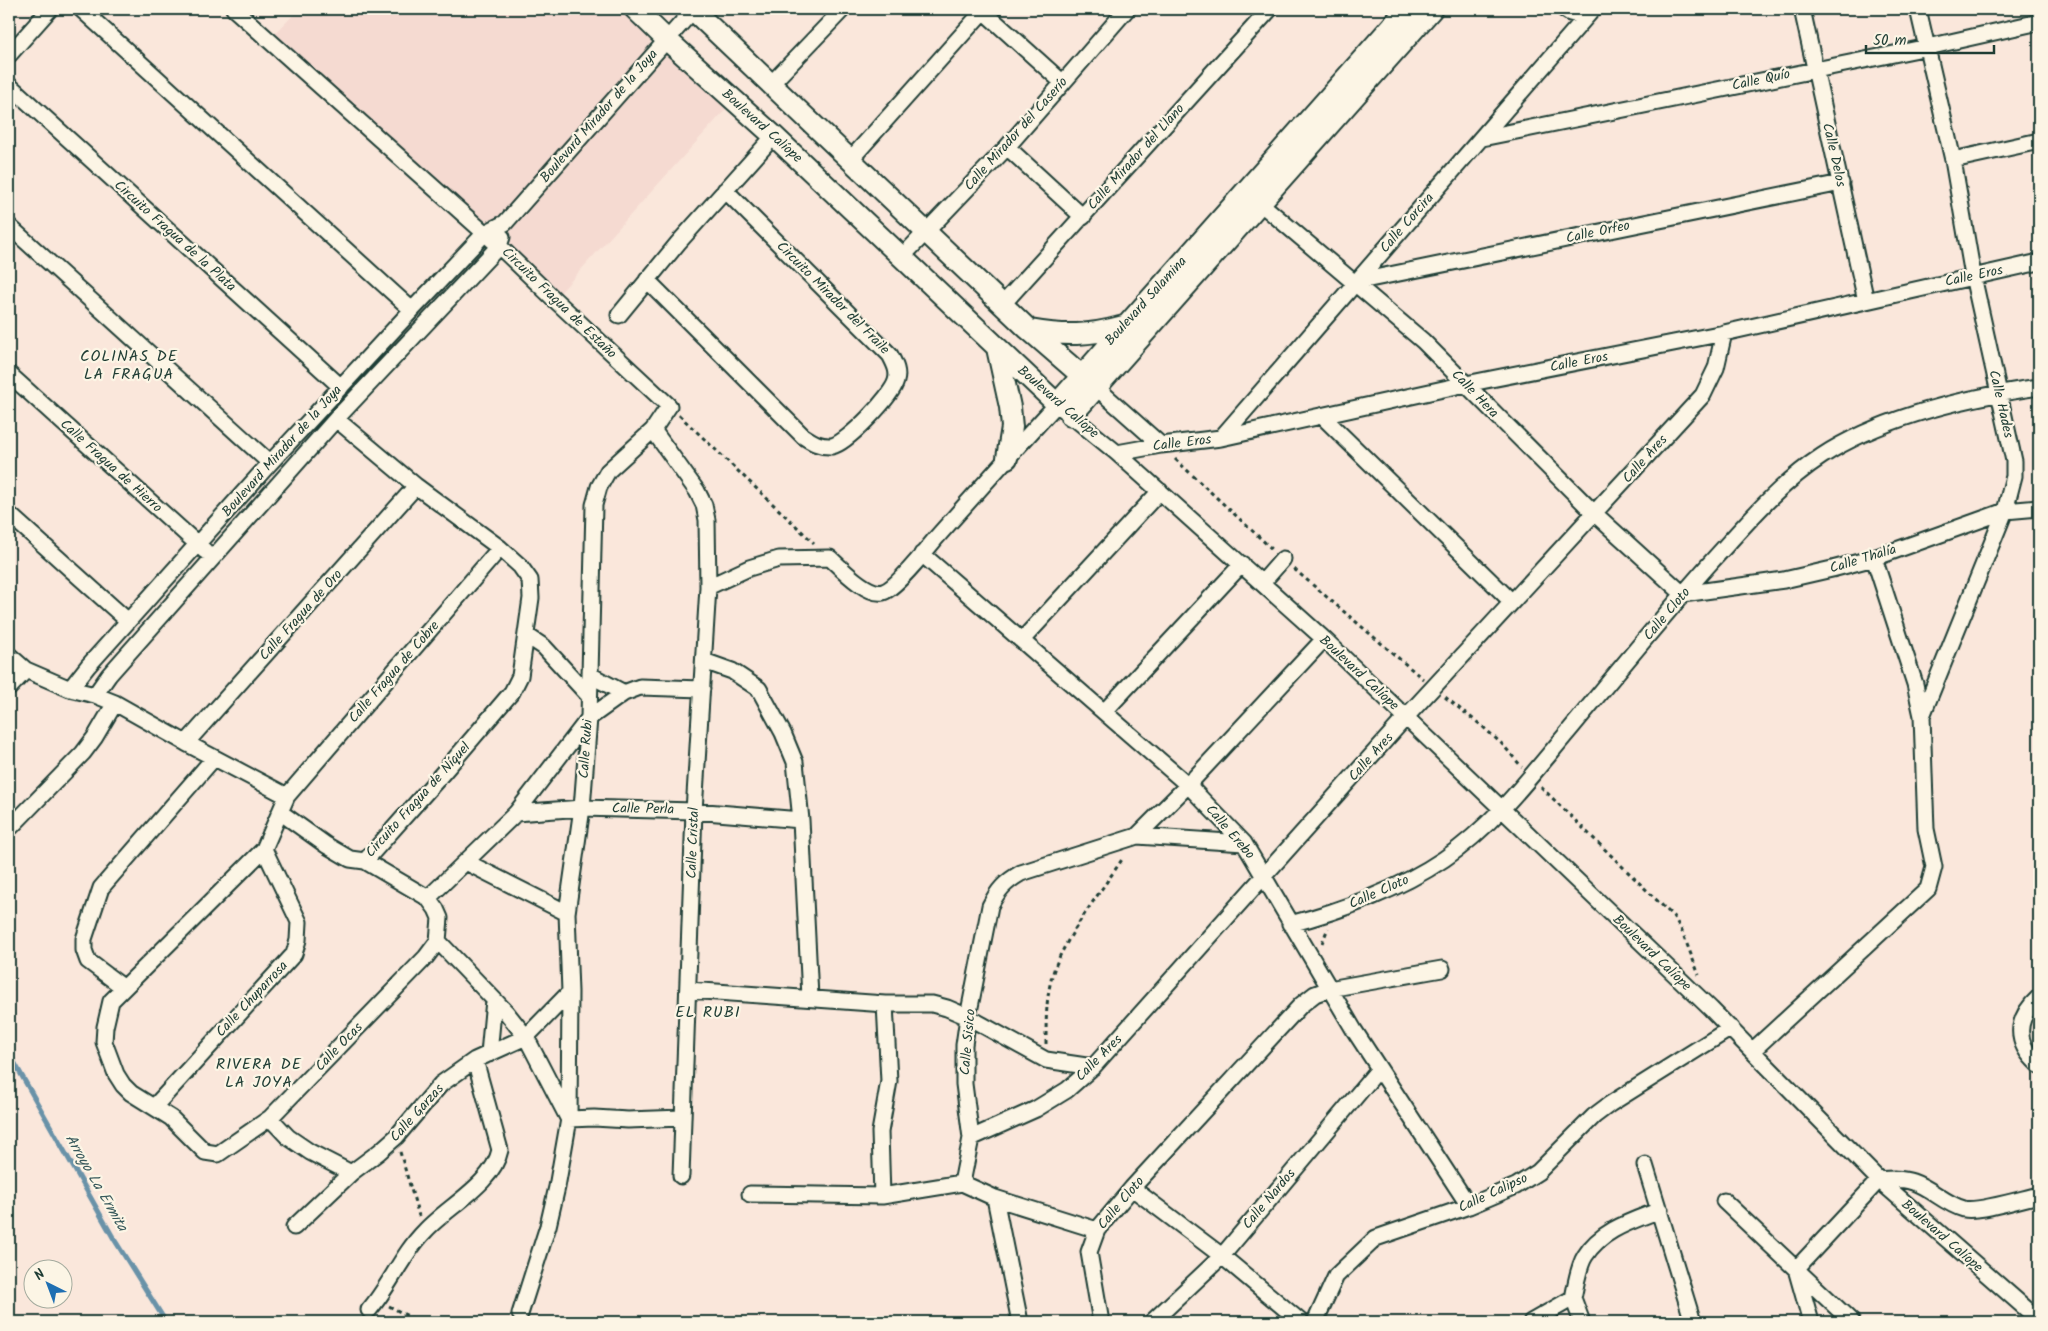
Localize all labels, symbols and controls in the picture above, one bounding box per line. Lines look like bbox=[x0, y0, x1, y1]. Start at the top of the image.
scale bar bbox=[1866, 22, 1993, 54]
text: 50 m bbox=[1873, 29, 1907, 53]
street label: Boulevard Mirador de la Joya bbox=[535, 44, 663, 188]
street label: Calle Quío bbox=[1730, 63, 1792, 97]
street label: Calle Mirador del Caserío bbox=[959, 72, 1073, 196]
street label: Boulevard Calíope bbox=[717, 84, 808, 169]
street label: Calle Mirador del Llano bbox=[1082, 99, 1190, 215]
street label: Calle Delos bbox=[1816, 121, 1852, 189]
street label: Circuito Fragua de la Plata bbox=[109, 175, 241, 297]
street label: Calle Corcira bbox=[1374, 188, 1440, 258]
street label: Calle Orfeo bbox=[1564, 214, 1632, 250]
street label: Circuito Mirador del Fraile bbox=[771, 236, 895, 360]
street label: Circuito Fragua de Estaño bbox=[496, 242, 622, 364]
street label: Boulevard Salamina bbox=[1100, 251, 1192, 351]
street label: Calle Eros bbox=[1943, 259, 2005, 293]
district label: COLINAS DE LA FRAGUA bbox=[80, 344, 178, 387]
street label: Calle Eros bbox=[1548, 346, 1610, 378]
street label: Boulevard Calíope bbox=[1012, 360, 1104, 444]
street label: Calle Hera bbox=[1446, 365, 1504, 423]
street label: Calle Hades bbox=[1983, 368, 2019, 440]
street label: Boulevard Mirador de la Joya bbox=[217, 380, 347, 522]
street label: Calle Fragua de Hierro bbox=[55, 414, 167, 518]
street label: Calle Eros bbox=[1151, 428, 1213, 458]
street label: Calle Ares bbox=[1617, 430, 1673, 488]
street label: Calle Thalía bbox=[1827, 538, 1899, 580]
street label: Calle Fragua de Oro bbox=[254, 564, 348, 666]
street label: Calle Cloto bbox=[1638, 583, 1696, 645]
street label: Calle Fragua de Cobre bbox=[343, 615, 445, 728]
street label: Boulevard Calíope bbox=[1314, 630, 1404, 716]
street label: Calle Rubi bbox=[573, 718, 599, 779]
street label: Calle Ares bbox=[1343, 728, 1399, 786]
street label: Circuito Fragua de Níquel bbox=[360, 737, 476, 863]
street label: Calle Perla bbox=[612, 797, 674, 821]
street label: Calle Erebo bbox=[1200, 800, 1260, 864]
street label: Calle Cristal bbox=[681, 806, 705, 879]
street label: Calle Cloto bbox=[1345, 869, 1413, 915]
street label: Boulevard Calíope bbox=[1607, 909, 1697, 997]
street label: Calle Chuparrosa bbox=[211, 956, 293, 1042]
district label: EL RUBI bbox=[675, 1000, 741, 1025]
street label: Calle Sisico bbox=[954, 1008, 982, 1076]
street label: Calle Ocas bbox=[310, 1017, 368, 1077]
street label: Calle Ares bbox=[1070, 1029, 1128, 1087]
district label: RIVERA DE LA JOYA bbox=[216, 1052, 302, 1095]
street label: Calle Garzas bbox=[385, 1079, 449, 1147]
water label: Arroyo La Ermita bbox=[58, 1130, 134, 1237]
street label: Calle Nardos bbox=[1237, 1164, 1301, 1234]
street label: Calle Calipso bbox=[1455, 1167, 1531, 1219]
street label: Calle Cloto bbox=[1092, 1172, 1150, 1234]
street label: Boulevard Calíope bbox=[1896, 1194, 1988, 1278]
north arrow bbox=[22, 1258, 72, 1308]
text: N bbox=[29, 1264, 51, 1286]

